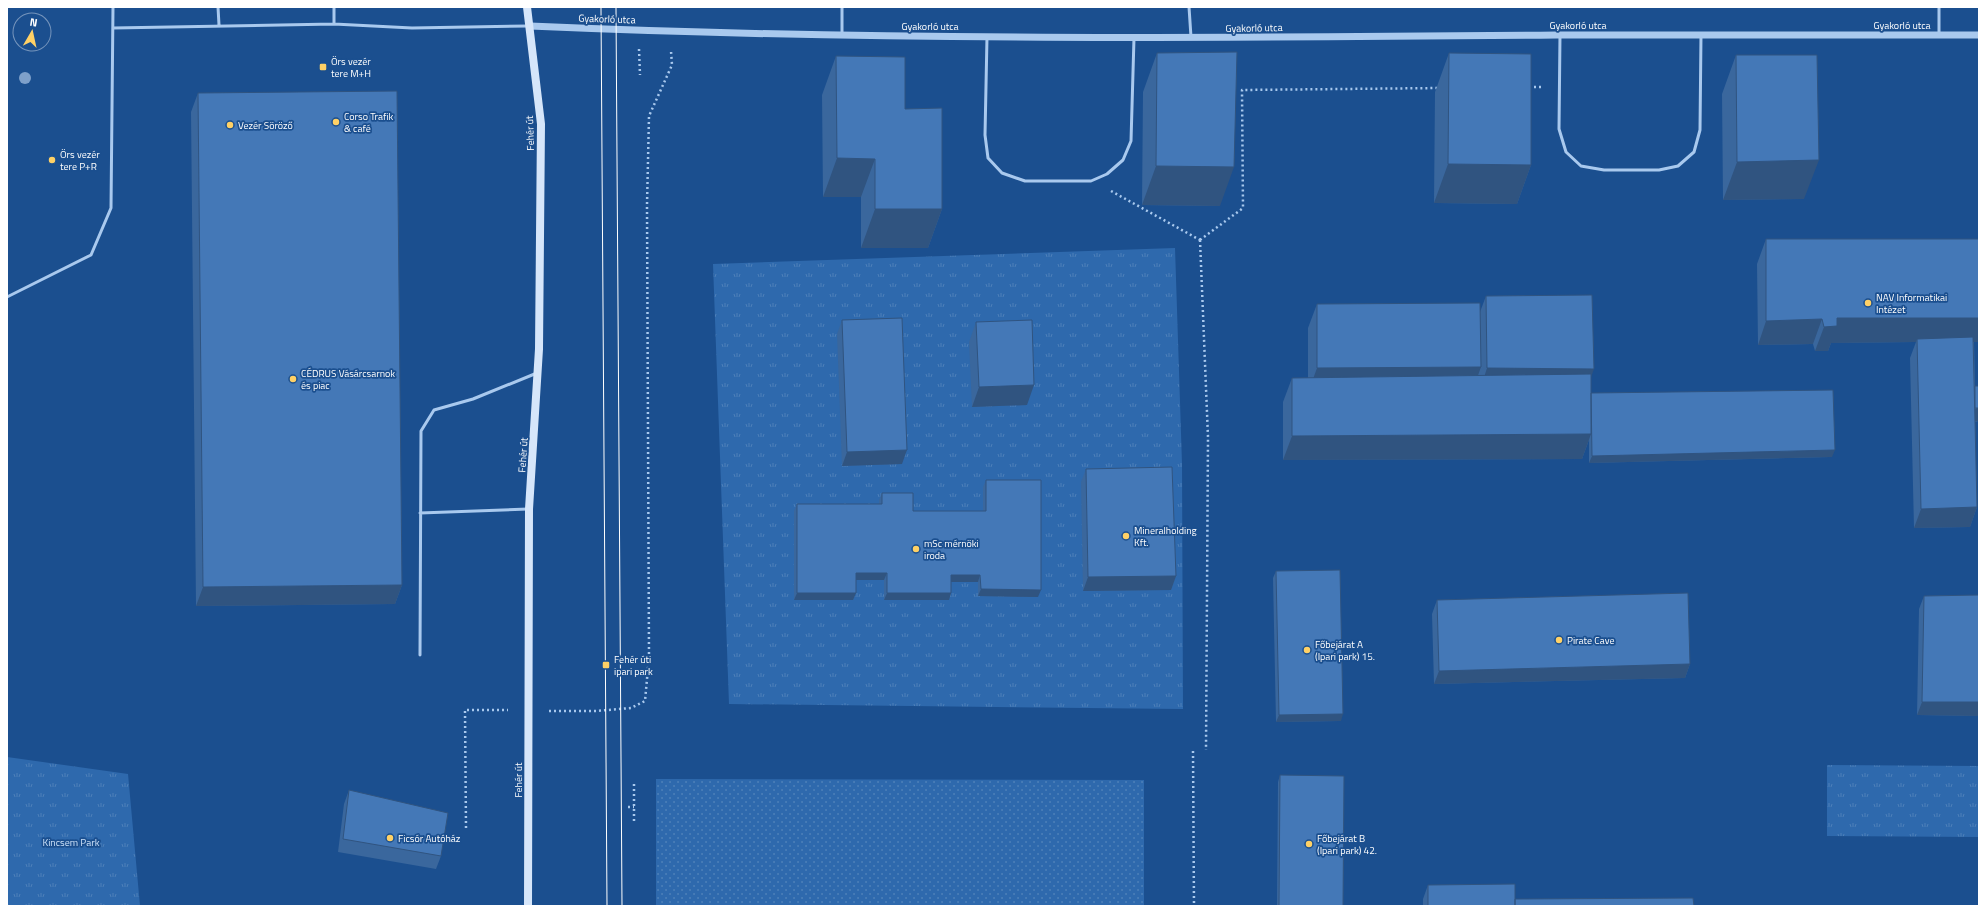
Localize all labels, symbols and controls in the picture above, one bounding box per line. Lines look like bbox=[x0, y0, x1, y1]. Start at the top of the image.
street label: Gyakorló utca bbox=[578, 11, 636, 27]
north arrow bbox=[12, 12, 52, 52]
text: N bbox=[29, 14, 39, 31]
street label: Gyakorló utca bbox=[1549, 18, 1607, 33]
street label: Gyakorló utca bbox=[1873, 18, 1931, 33]
street label: Gyakorló utca bbox=[901, 19, 959, 34]
street label: Gyakorló utca bbox=[1225, 20, 1283, 36]
place label: Örs vezér tere M+H bbox=[331, 54, 371, 81]
marker: Örs vezér tere M+H bbox=[318, 62, 328, 72]
place label: Corso Trafik & café bbox=[344, 109, 394, 136]
street label: Fehér út bbox=[522, 115, 538, 151]
marker: Corso Trafik & café bbox=[331, 117, 341, 127]
place label: Vezér Söröző bbox=[238, 118, 293, 133]
marker: Vezér Söröző bbox=[225, 120, 235, 130]
place label: Örs vezér tere P+R bbox=[60, 147, 100, 174]
marker: Örs vezér tere P+R bbox=[47, 155, 57, 165]
place label: NAV Informatikai Intézet bbox=[1876, 290, 1947, 317]
marker: NAV Informatikai Intézet bbox=[1863, 298, 1873, 308]
place label: CÉDRUS Vásárcsarnok és piac bbox=[301, 366, 395, 393]
marker: CÉDRUS Vásárcsarnok és piac bbox=[288, 374, 298, 384]
street label: Fehér út bbox=[514, 437, 532, 473]
place label: Mineralholding Kft. bbox=[1134, 523, 1197, 550]
marker: Mineralholding Kft. bbox=[1121, 531, 1131, 541]
place label: mSc mérnöki iroda bbox=[924, 536, 979, 563]
marker: mSc mérnöki iroda bbox=[911, 544, 921, 554]
place label: Pirate Cave bbox=[1567, 633, 1615, 648]
marker: Pirate Cave bbox=[1554, 635, 1564, 645]
place label: Főbejárat A (Ipari park) 15. bbox=[1315, 637, 1375, 664]
marker: Főbejárat A (Ipari park) 15. bbox=[1302, 645, 1312, 655]
place label: Fehér úti ipari park bbox=[614, 652, 653, 679]
marker: Fehér úti ipari park bbox=[601, 660, 611, 670]
street label: Fehér út bbox=[511, 762, 526, 798]
place label: Ficsór Autóház bbox=[398, 831, 461, 846]
place label: Főbejárat B (Ipari park) 42. bbox=[1317, 831, 1377, 858]
marker: Ficsór Autóház bbox=[385, 833, 395, 843]
park label: Kincsem Park bbox=[42, 835, 100, 850]
marker: Főbejárat B (Ipari park) 42. bbox=[1304, 839, 1314, 849]

